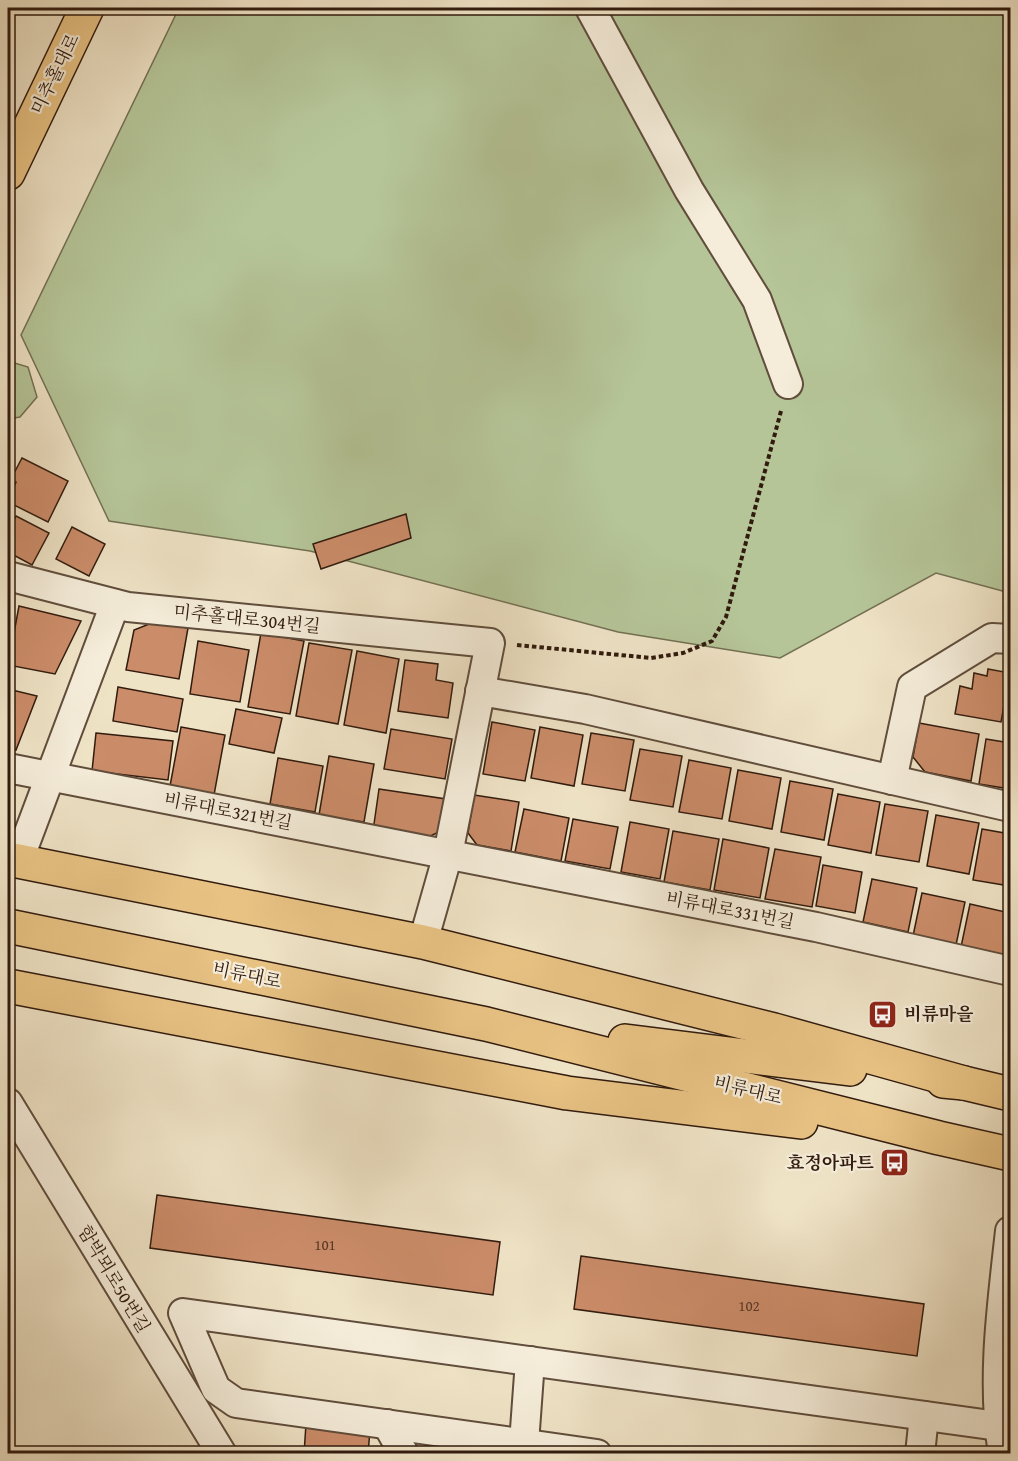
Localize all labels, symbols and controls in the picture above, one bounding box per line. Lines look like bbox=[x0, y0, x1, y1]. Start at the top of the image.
street label: 미추홀대로 bbox=[23, 29, 86, 119]
street label: 미추홀대로304번길 bbox=[172, 597, 322, 640]
street label: 비류대로321번길 bbox=[162, 785, 295, 836]
street label: 비류대로331번길 bbox=[664, 884, 797, 935]
street label: 비류대로 bbox=[210, 954, 284, 995]
bus stop icon: 비류마을 bbox=[867, 998, 899, 1030]
place label: 비류마을 bbox=[904, 1000, 974, 1027]
street label: 비류대로 bbox=[711, 1068, 785, 1111]
bus stop icon: 효정아파트 bbox=[879, 1147, 911, 1179]
place label: 효정아파트 bbox=[787, 1149, 875, 1176]
street label: 함박뫼로50번길 bbox=[72, 1220, 157, 1338]
house number: 101 bbox=[314, 1234, 336, 1255]
house number: 102 bbox=[738, 1295, 760, 1316]

